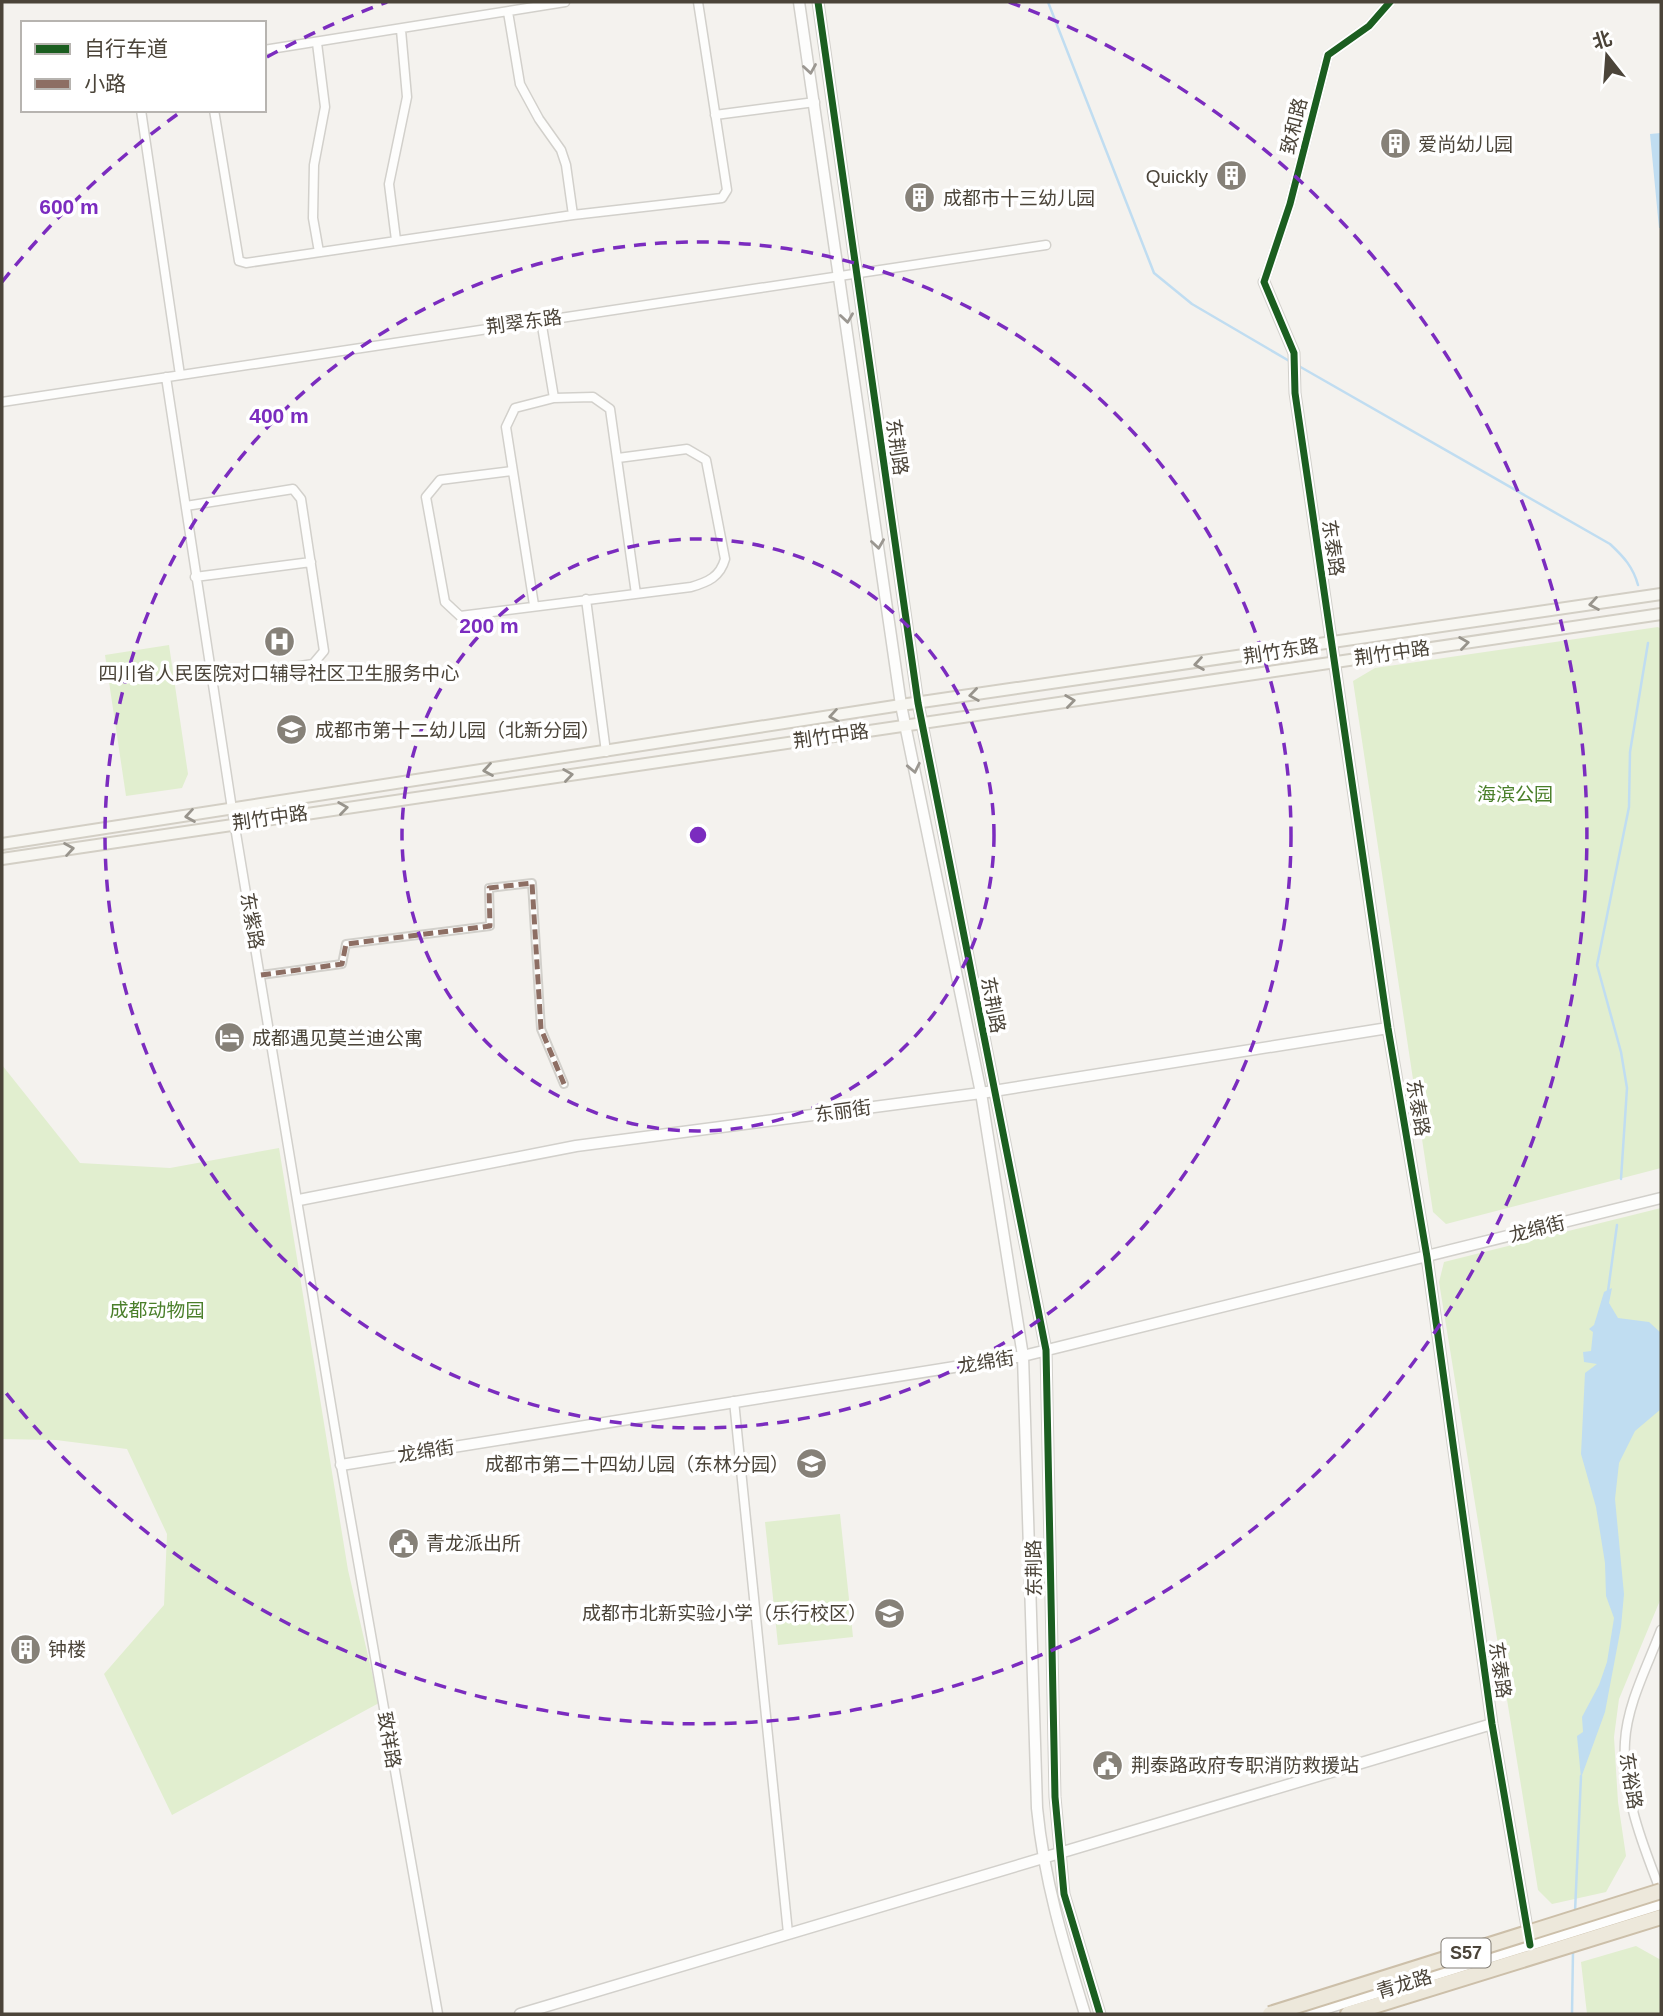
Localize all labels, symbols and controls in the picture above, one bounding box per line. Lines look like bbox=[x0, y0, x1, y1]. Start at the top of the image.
legend bbox=[21, 21, 266, 112]
north arrow bbox=[1572, 21, 1642, 91]
text: 北 bbox=[1590, 27, 1614, 53]
text: 自行车道 bbox=[84, 37, 168, 60]
one-way arrow bbox=[802, 63, 817, 75]
text: 小路 bbox=[84, 72, 126, 95]
street label: 致和路 bbox=[1277, 96, 1311, 156]
building icon: 爱尚幼儿园 bbox=[1378, 127, 1412, 161]
place label: 爱尚幼儿园 bbox=[1418, 134, 1513, 155]
building icon: Quickly bbox=[1214, 159, 1248, 193]
place label: Quickly bbox=[1146, 166, 1208, 187]
building icon: 成都市十三幼儿园 bbox=[903, 181, 937, 215]
place label: 成都市十三幼儿园 bbox=[943, 188, 1095, 209]
text: 600 m bbox=[39, 195, 99, 218]
street label: 荆翠东路 bbox=[485, 306, 563, 338]
one-way arrow bbox=[839, 313, 854, 324]
text: 400 m bbox=[249, 404, 309, 427]
street label: 东荆路 bbox=[883, 417, 911, 477]
street label: 东泰路 bbox=[1319, 518, 1347, 578]
one-way arrow bbox=[871, 538, 886, 550]
one-way arrow bbox=[1588, 597, 1600, 612]
text: 200 m bbox=[459, 614, 519, 637]
hospital icon: 四川省人民医院对口辅导社区卫生服务中心 bbox=[262, 625, 296, 659]
street label: 荆竹东路 bbox=[1242, 635, 1320, 667]
one-way arrow bbox=[1458, 636, 1470, 651]
street label: 荆竹中路 bbox=[1353, 637, 1431, 669]
one-way arrow bbox=[1193, 656, 1205, 671]
place label: 四川省人民医院对口辅导社区卫生服务中心 bbox=[98, 663, 460, 684]
one-way arrow bbox=[968, 688, 980, 703]
one-way arrow bbox=[1064, 694, 1075, 709]
one-way arrow bbox=[828, 708, 839, 723]
school or university icon: 成都市第十二幼儿园（北新分园） bbox=[275, 713, 309, 747]
place label: 成都市第十二幼儿园（北新分园） bbox=[315, 720, 600, 741]
street label: 荆竹中路 bbox=[792, 720, 870, 752]
one-way arrow bbox=[905, 762, 920, 774]
one-way arrow bbox=[482, 763, 494, 778]
one-way arrow bbox=[562, 768, 574, 783]
park label: 海滨公园 bbox=[1477, 784, 1553, 805]
one-way arrow bbox=[337, 801, 349, 816]
street label: 荆竹中路 bbox=[231, 802, 309, 834]
one-way arrow bbox=[184, 808, 196, 823]
centre of rings bbox=[686, 823, 710, 847]
one-way arrow bbox=[63, 842, 75, 857]
street label: 东紫路 bbox=[237, 891, 267, 951]
street label: 东荆路 bbox=[977, 975, 1009, 1035]
hotel icon: 成都遇见莫兰迪公寓 bbox=[212, 1021, 246, 1055]
place label: 成都遇见莫兰迪公寓 bbox=[252, 1028, 423, 1049]
street label: 东泰路 bbox=[1403, 1078, 1433, 1138]
street label: 东丽街 bbox=[813, 1097, 873, 1125]
street label: 龙绵街 bbox=[1507, 1212, 1567, 1246]
park label: 成都动物园 bbox=[109, 1300, 205, 1321]
street label: 龙绵街 bbox=[956, 1347, 1016, 1377]
street label: 龙绵街 bbox=[396, 1436, 456, 1466]
school or university icon: 成都市第二十四幼儿园（东林分园） bbox=[795, 1447, 829, 1481]
place label: 成都市第二十四幼儿园（东林分园） bbox=[485, 1454, 789, 1475]
public building icon: 青龙派出所 bbox=[386, 1526, 420, 1560]
place label: 青龙派出所 bbox=[426, 1533, 521, 1554]
street label: 东荆路 bbox=[1023, 1539, 1045, 1597]
school or university icon: 成都市北新实验小学（乐行校区） bbox=[873, 1596, 907, 1630]
place label: 成都市北新实验小学（乐行校区） bbox=[582, 1603, 867, 1624]
building icon: 钟楼 bbox=[8, 1632, 42, 1666]
place label: 钟楼 bbox=[48, 1639, 86, 1660]
street label: 东泰路 bbox=[1486, 1640, 1514, 1700]
street label: 致祥路 bbox=[374, 1710, 404, 1770]
public building icon: 荆泰路政府专职消防救援站 bbox=[1091, 1748, 1125, 1782]
street label: 东裕路 bbox=[1616, 1751, 1646, 1811]
place label: 荆泰路政府专职消防救援站 bbox=[1131, 1755, 1359, 1776]
road number: S57 bbox=[1442, 1938, 1490, 1968]
street label: 青龙路 bbox=[1374, 1966, 1434, 2002]

